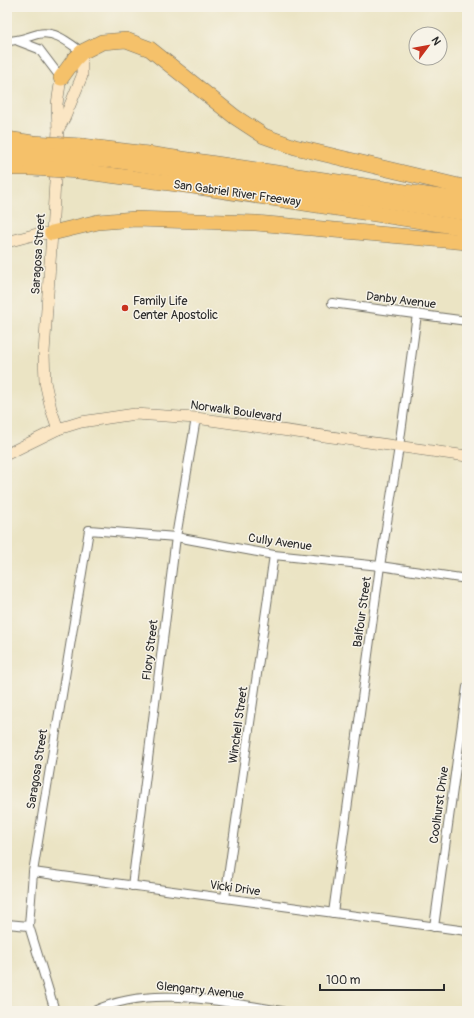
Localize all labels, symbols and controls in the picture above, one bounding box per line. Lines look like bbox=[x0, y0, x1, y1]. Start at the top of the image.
north arrow bbox=[408, 26, 448, 66]
text: N bbox=[429, 34, 444, 48]
street label: San Gabriel River Freeway bbox=[172, 177, 302, 210]
street label: Saragosa Street bbox=[28, 213, 49, 295]
street label: Danby Avenue bbox=[365, 289, 437, 312]
place label: Family Life Center Apostolic bbox=[133, 294, 218, 323]
marker: Family Life Center Apostolic bbox=[120, 303, 130, 313]
street label: Norwalk Boulevard bbox=[189, 398, 283, 425]
street label: Cully Avenue bbox=[247, 531, 313, 554]
street label: Balfour Street bbox=[350, 576, 375, 648]
street label: Flory Street bbox=[139, 619, 162, 681]
street label: Winchell Street bbox=[226, 685, 251, 765]
street label: Saragosa Street bbox=[24, 728, 51, 810]
street label: Coolhurst Drive bbox=[427, 766, 452, 845]
street label: Vicki Drive bbox=[209, 878, 261, 899]
scale bar bbox=[320, 966, 444, 992]
text: 100 m bbox=[326, 973, 361, 988]
street label: Glengarry Avenue bbox=[155, 978, 245, 1003]

